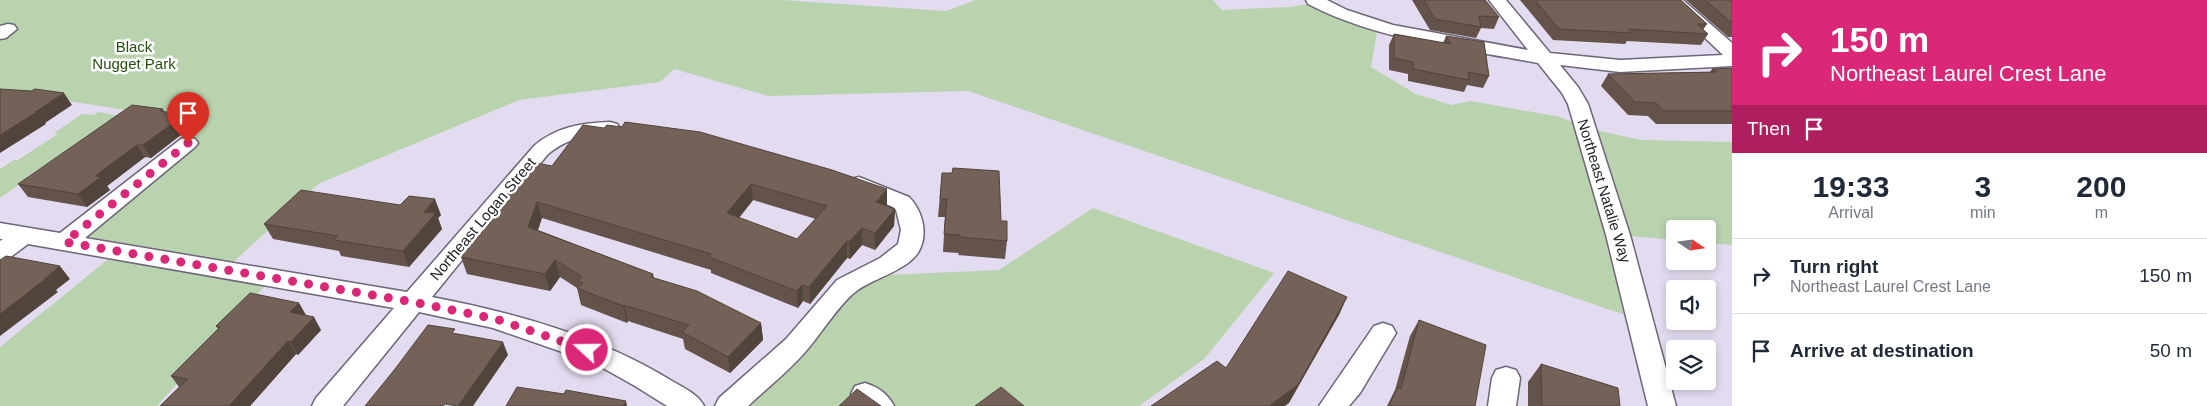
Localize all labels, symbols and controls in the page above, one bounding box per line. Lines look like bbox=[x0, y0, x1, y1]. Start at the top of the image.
icon: right bbox=[1747, 20, 1812, 85]
text: 150 m bbox=[1830, 20, 1929, 59]
park label: Black Nugget Park bbox=[92, 38, 176, 72]
text: Northeast Laurel Crest Lane bbox=[1830, 61, 2106, 86]
pin bbox=[167, 92, 209, 143]
icon: arrive bbox=[174, 99, 202, 127]
icon: arrive bbox=[1800, 115, 1828, 143]
street label: Northeast Natalie Way bbox=[1574, 117, 1635, 265]
text: Then bbox=[1747, 118, 1790, 139]
street label: Northeast Logan Street bbox=[426, 153, 540, 284]
text: 19:33 bbox=[1813, 170, 1889, 203]
text: 3 bbox=[1974, 170, 1991, 203]
text: 200 bbox=[2076, 170, 2126, 203]
text: Arrival bbox=[1828, 204, 1874, 221]
text: min bbox=[1970, 204, 1996, 221]
text: m bbox=[2095, 204, 2108, 221]
north arrow bbox=[1666, 220, 1716, 270]
map controls bbox=[1666, 220, 1716, 390]
text: Turn right bbox=[1790, 256, 1878, 277]
icon: right bbox=[1747, 262, 1775, 290]
text: 150 m bbox=[2139, 265, 2192, 286]
text: Northeast Laurel Crest Lane bbox=[1790, 278, 1991, 295]
button: sound bbox=[1666, 280, 1716, 330]
position arrow bbox=[560, 323, 612, 375]
icon: arrive bbox=[1747, 337, 1775, 365]
button: layers bbox=[1666, 340, 1716, 390]
text: Arrive at destination bbox=[1790, 340, 1974, 361]
text: 50 m bbox=[2150, 340, 2192, 361]

